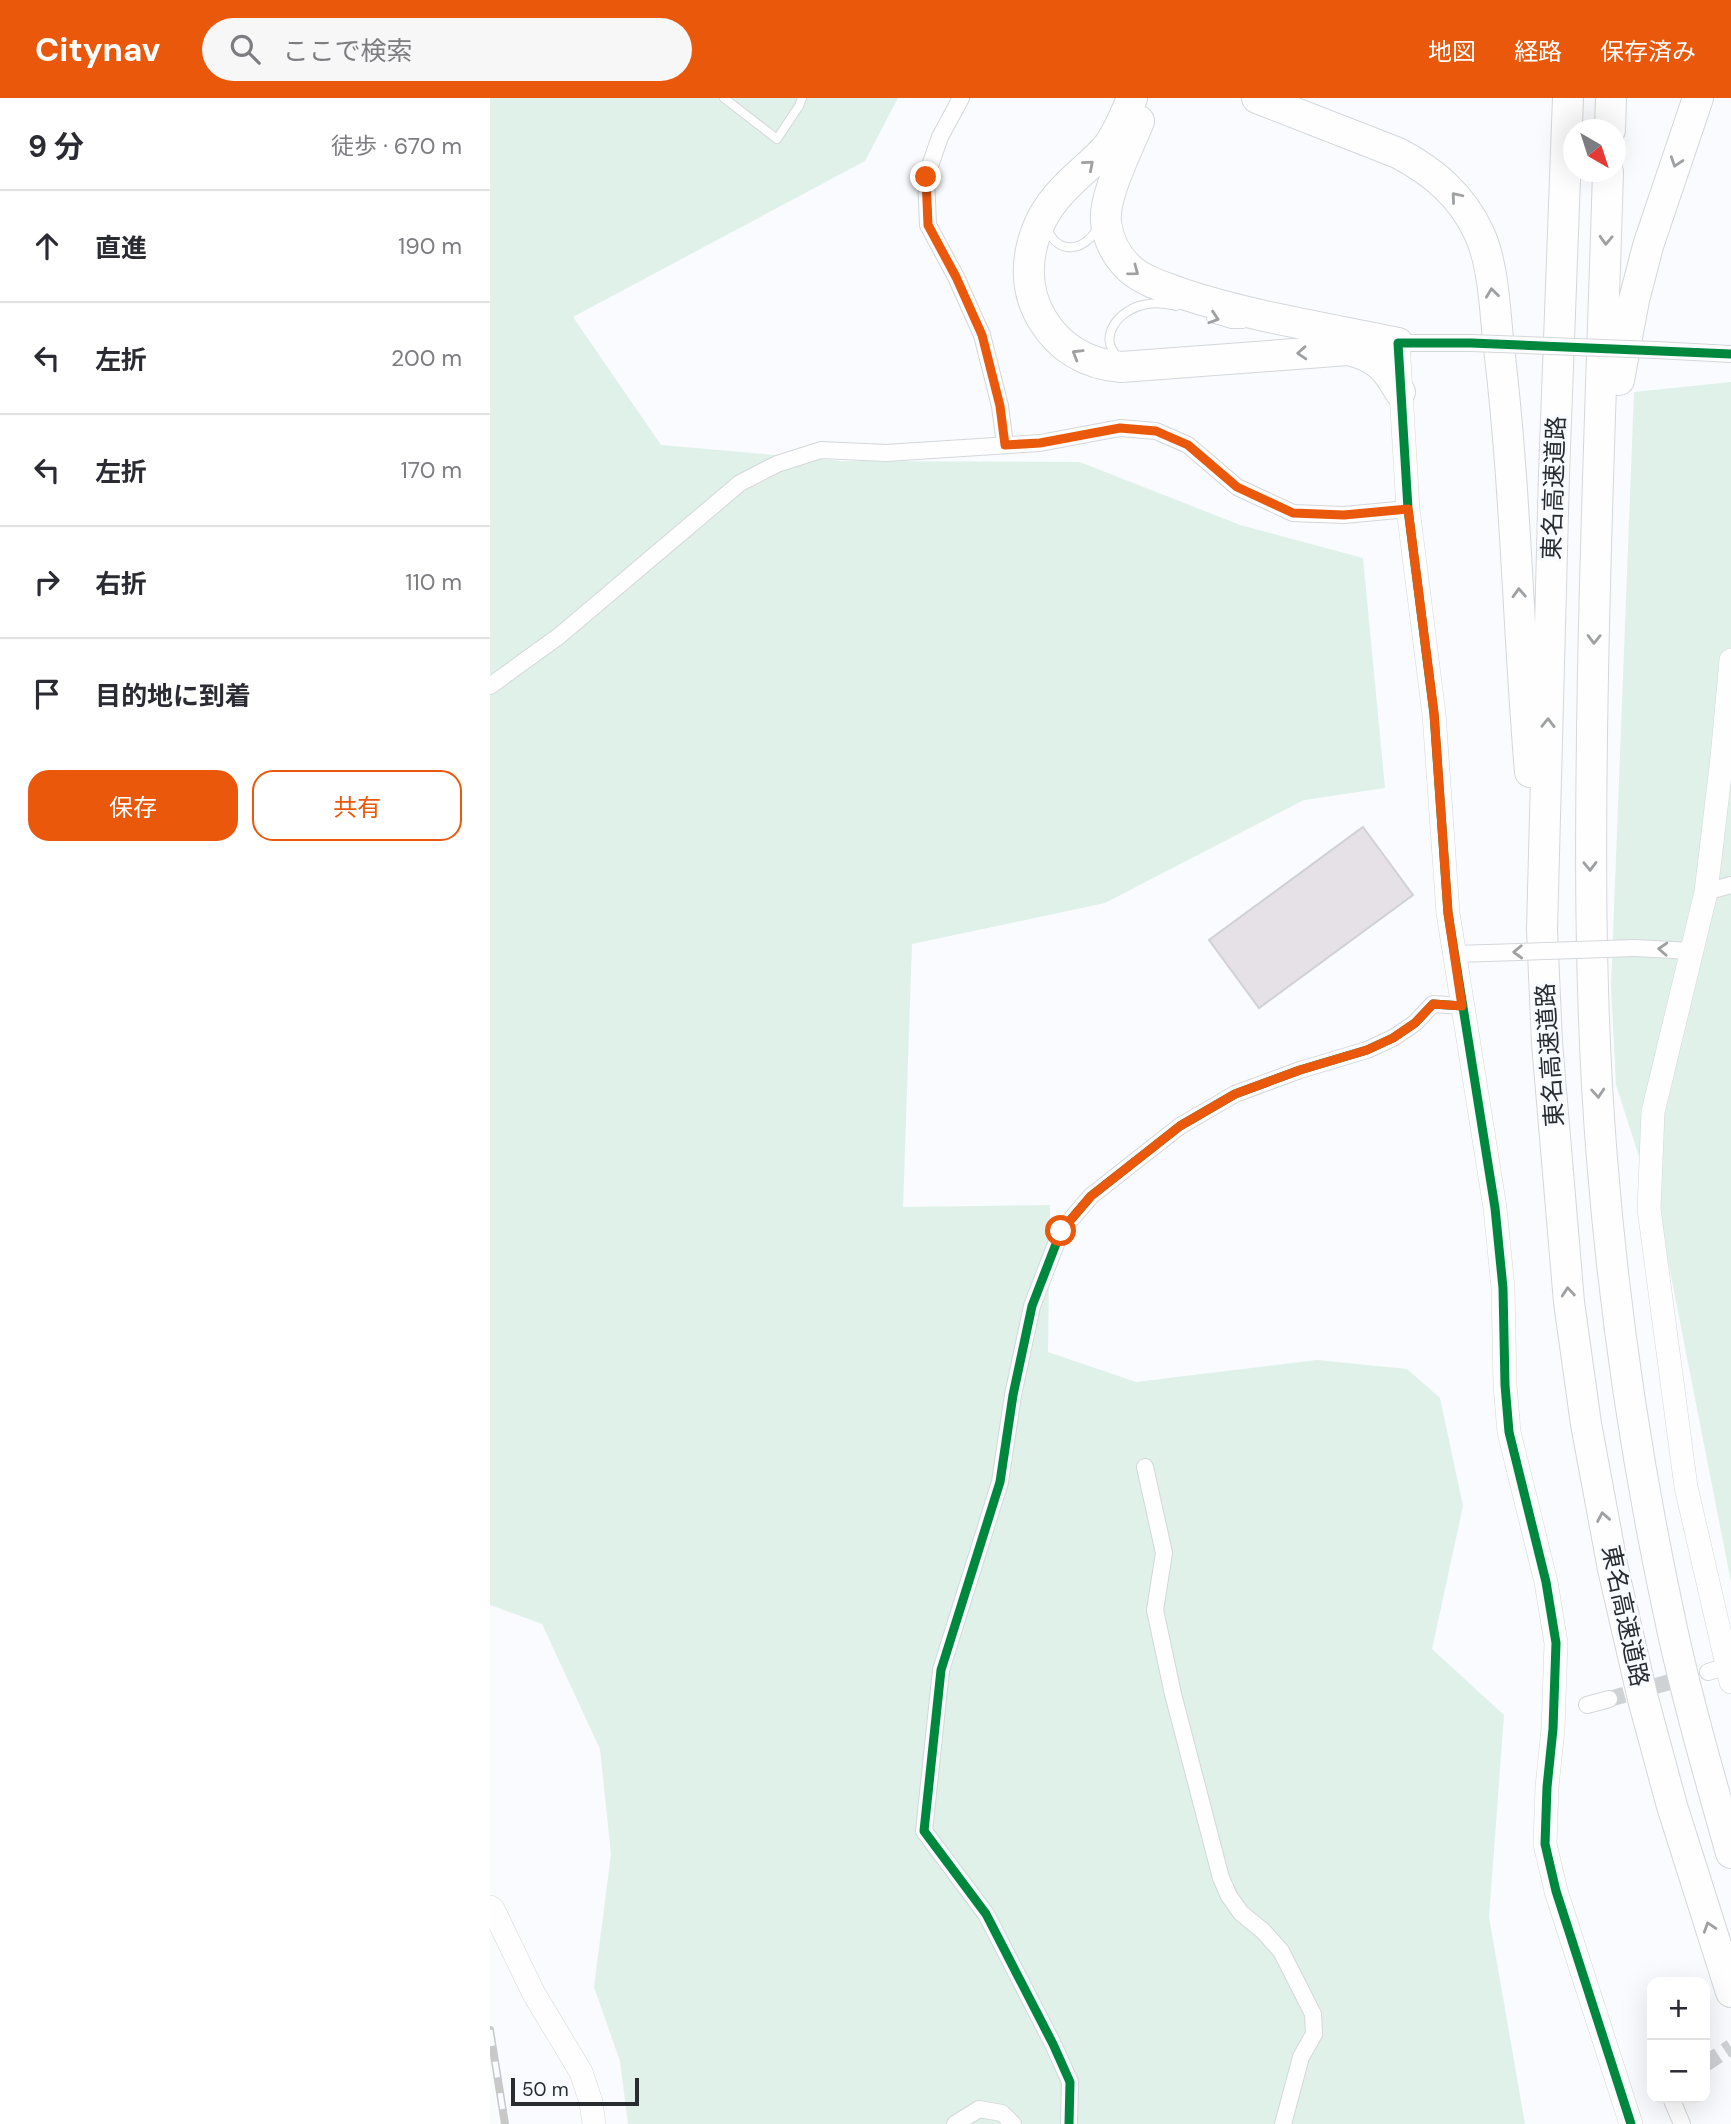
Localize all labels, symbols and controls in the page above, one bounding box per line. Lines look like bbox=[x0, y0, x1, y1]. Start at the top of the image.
search box bbox=[202, 18, 692, 81]
text: Citynav bbox=[35, 28, 160, 71]
icon: search bbox=[226, 30, 264, 68]
text: ここで検索 bbox=[282, 34, 413, 68]
text: 地図 bbox=[1428, 36, 1476, 67]
text: 経路 bbox=[1514, 36, 1562, 67]
text: 保存済み bbox=[1600, 36, 1696, 67]
north arrow bbox=[1563, 119, 1626, 182]
text: 9 分 bbox=[28, 127, 84, 166]
text: 徒歩 · 670 m bbox=[331, 131, 462, 161]
one-way arrow bbox=[1670, 156, 1684, 168]
route end bbox=[910, 161, 941, 192]
one-way arrow bbox=[1081, 161, 1094, 173]
one-way arrow bbox=[1452, 193, 1464, 206]
icon: ahead bbox=[28, 227, 66, 265]
text: 直進 bbox=[95, 231, 147, 265]
text: 190 m bbox=[398, 231, 462, 261]
one-way arrow bbox=[1598, 235, 1614, 245]
one-way arrow bbox=[1127, 262, 1139, 275]
one-way arrow bbox=[1484, 287, 1499, 299]
one-way arrow bbox=[1207, 310, 1219, 324]
icon: left bbox=[28, 339, 66, 377]
text: 左折 bbox=[95, 343, 147, 377]
text: 200 m bbox=[391, 343, 462, 373]
one-way arrow bbox=[1296, 345, 1307, 360]
one-way arrow bbox=[1072, 349, 1085, 362]
street label: 東名高速道路 bbox=[1535, 415, 1572, 560]
icon: left bbox=[28, 451, 66, 489]
text: 左折 bbox=[95, 455, 147, 489]
text: 170 m bbox=[401, 455, 462, 485]
icon: right bbox=[28, 563, 66, 601]
text: 右折 bbox=[95, 567, 147, 601]
text: 110 m bbox=[405, 567, 462, 597]
one-way arrow bbox=[1511, 587, 1526, 598]
one-way arrow bbox=[1586, 633, 1601, 644]
icon: arrive bbox=[28, 675, 66, 713]
text: 目的地に到着 bbox=[95, 679, 251, 713]
one-way arrow bbox=[1540, 717, 1555, 728]
button: 保存 bbox=[28, 770, 238, 841]
button: 共有 bbox=[252, 770, 462, 841]
one-way arrow bbox=[1583, 861, 1598, 872]
one-way arrow bbox=[1658, 942, 1669, 957]
one-way arrow bbox=[1512, 944, 1523, 960]
street label: 東名高速道路 bbox=[1529, 982, 1570, 1128]
one-way arrow bbox=[1590, 1088, 1605, 1099]
route start bbox=[1045, 1215, 1076, 1246]
one-way arrow bbox=[1561, 1287, 1576, 1298]
one-way arrow bbox=[1597, 1511, 1612, 1523]
street label: 東名高速道路 bbox=[1595, 1542, 1656, 1690]
one-way arrow bbox=[1703, 1921, 1718, 1933]
map controls bbox=[1647, 1977, 1710, 2103]
button: + bbox=[1647, 1977, 1710, 2040]
button: − bbox=[1647, 2040, 1710, 2103]
scale bar bbox=[511, 2075, 639, 2107]
text: 50 m bbox=[522, 2077, 569, 2102]

